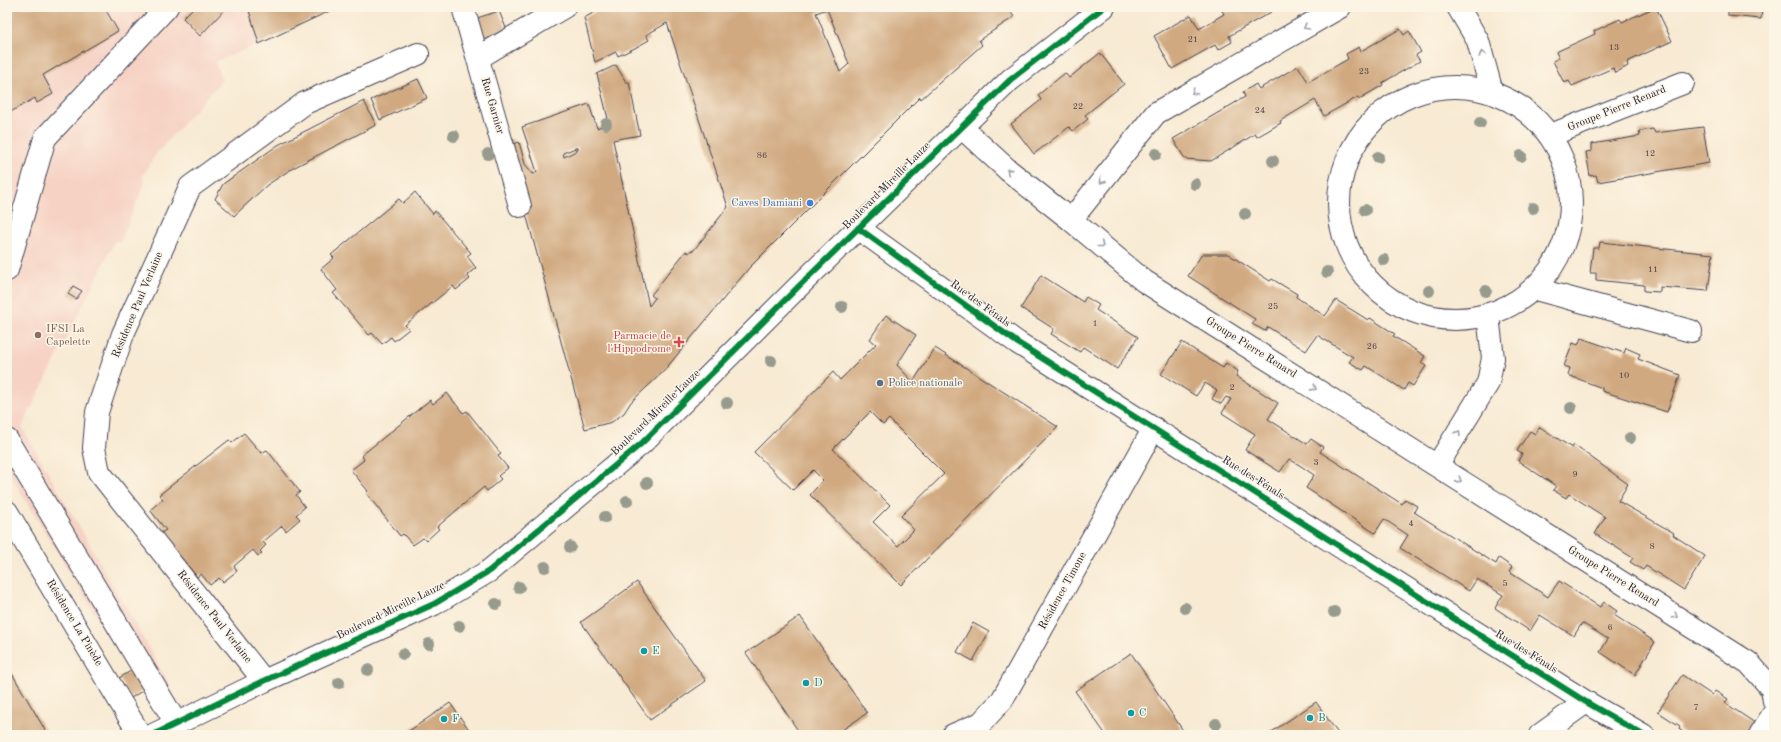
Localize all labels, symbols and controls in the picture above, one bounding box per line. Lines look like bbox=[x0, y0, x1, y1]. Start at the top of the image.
one-way arrow bbox=[1303, 22, 1310, 29]
house number: 21 bbox=[1188, 35, 1198, 44]
house number: 13 bbox=[1609, 43, 1619, 52]
one-way arrow bbox=[1478, 51, 1487, 58]
house number: 23 bbox=[1359, 67, 1369, 76]
street label: Rue Garnier bbox=[479, 76, 505, 136]
street label: Groupe Pierre Renard bbox=[1566, 84, 1668, 134]
one-way arrow bbox=[1191, 87, 1198, 94]
house number: 22 bbox=[1073, 102, 1083, 111]
house number: 24 bbox=[1255, 106, 1265, 115]
street label: Boulevard Mireille Lauze bbox=[841, 140, 933, 232]
house number: 12 bbox=[1645, 149, 1655, 158]
house number: 86 bbox=[757, 151, 767, 160]
one-way arrow bbox=[1006, 168, 1013, 175]
one-way arrow bbox=[1100, 177, 1107, 184]
place label: Caves Damiani bbox=[731, 198, 802, 209]
marker: Caves Damiani bbox=[805, 198, 815, 208]
one-way arrow bbox=[1097, 241, 1104, 248]
street label: Résidence Paul Verlaine bbox=[111, 250, 165, 360]
house number: 11 bbox=[1648, 265, 1658, 274]
street label: Rue des Fénals bbox=[948, 279, 1012, 330]
house number: 25 bbox=[1268, 302, 1278, 311]
street label: Groupe Pierre Renard bbox=[1204, 316, 1299, 381]
house number: 1 bbox=[1092, 319, 1098, 328]
place label: IFSI La Capelette bbox=[46, 324, 90, 348]
marker: IFSI La Capelette bbox=[33, 330, 43, 340]
place label: Parmacie de l'Hippodrome bbox=[607, 331, 671, 355]
marker: Parmacie de l'Hippodrome bbox=[674, 337, 684, 347]
house number: 26 bbox=[1367, 342, 1377, 351]
street label: Boulevard Mireille Lauze bbox=[610, 368, 702, 458]
house number: 10 bbox=[1619, 371, 1629, 380]
marker: Police nationale bbox=[875, 378, 885, 388]
place label: Police nationale bbox=[888, 378, 962, 389]
house number: 2 bbox=[1229, 383, 1235, 392]
one-way arrow bbox=[1309, 383, 1316, 390]
one-way arrow bbox=[1453, 430, 1460, 437]
street label: Rue des Fénals bbox=[1220, 454, 1286, 502]
house number: 3 bbox=[1313, 458, 1319, 467]
house number: 9 bbox=[1572, 470, 1578, 479]
one-way arrow bbox=[1455, 475, 1462, 482]
house number: 4 bbox=[1408, 519, 1414, 528]
house number: 8 bbox=[1649, 542, 1655, 551]
street label: Groupe Pierre Renard bbox=[1566, 545, 1661, 610]
street label: Résidence Timone bbox=[1037, 551, 1089, 631]
street label: Résidence Paul Verlaine bbox=[175, 569, 253, 665]
street label: Résidence La Pinède bbox=[44, 578, 104, 668]
house number: 5 bbox=[1502, 579, 1508, 588]
street label: Boulevard Mireille Lauze bbox=[335, 580, 447, 642]
one-way arrow bbox=[1671, 612, 1678, 619]
house number: 6 bbox=[1607, 623, 1613, 632]
street label: Rue des Fénals bbox=[1493, 628, 1559, 676]
marker: E bbox=[639, 646, 649, 656]
place label: E bbox=[652, 646, 660, 657]
marker: D bbox=[801, 678, 811, 688]
place label: D bbox=[814, 678, 823, 689]
house number: 7 bbox=[1693, 703, 1699, 712]
marker: C bbox=[1126, 708, 1136, 718]
place label: C bbox=[1139, 708, 1146, 719]
marker: B bbox=[1305, 713, 1315, 723]
place label: B bbox=[1318, 713, 1326, 724]
marker: F bbox=[439, 714, 449, 724]
place label: F bbox=[452, 714, 459, 725]

